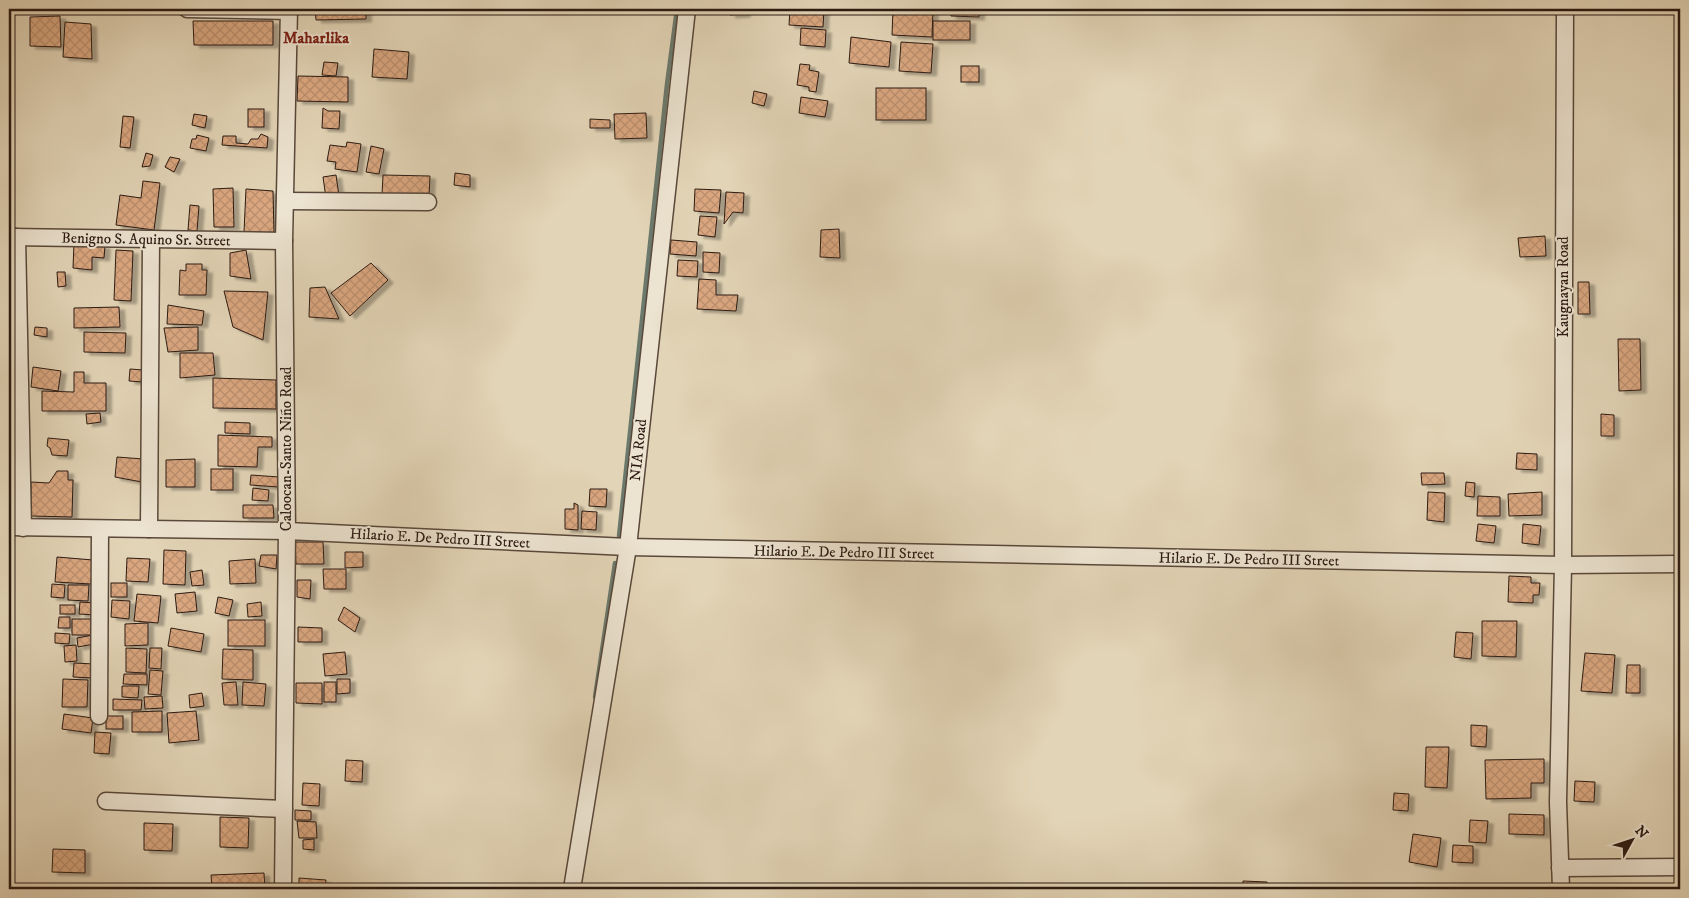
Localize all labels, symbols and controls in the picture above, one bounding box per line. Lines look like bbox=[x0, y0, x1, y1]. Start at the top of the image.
district label: Maharlika bbox=[283, 28, 350, 48]
street label: Benigno S. Aquino Sr. Street bbox=[61, 229, 231, 250]
street label: Kaugnayan Road bbox=[1554, 236, 1573, 338]
street label: Caloocan-Santo Niño Road bbox=[277, 366, 296, 531]
street label: NIA Road bbox=[626, 418, 651, 482]
street label: Hilario E. De Pedro III Street bbox=[349, 524, 531, 553]
street label: Hilario E. De Pedro III Street bbox=[753, 541, 935, 564]
street label: Hilario E. De Pedro III Street bbox=[1158, 548, 1340, 571]
north arrow bbox=[1606, 816, 1656, 866]
text: N bbox=[1631, 822, 1652, 843]

